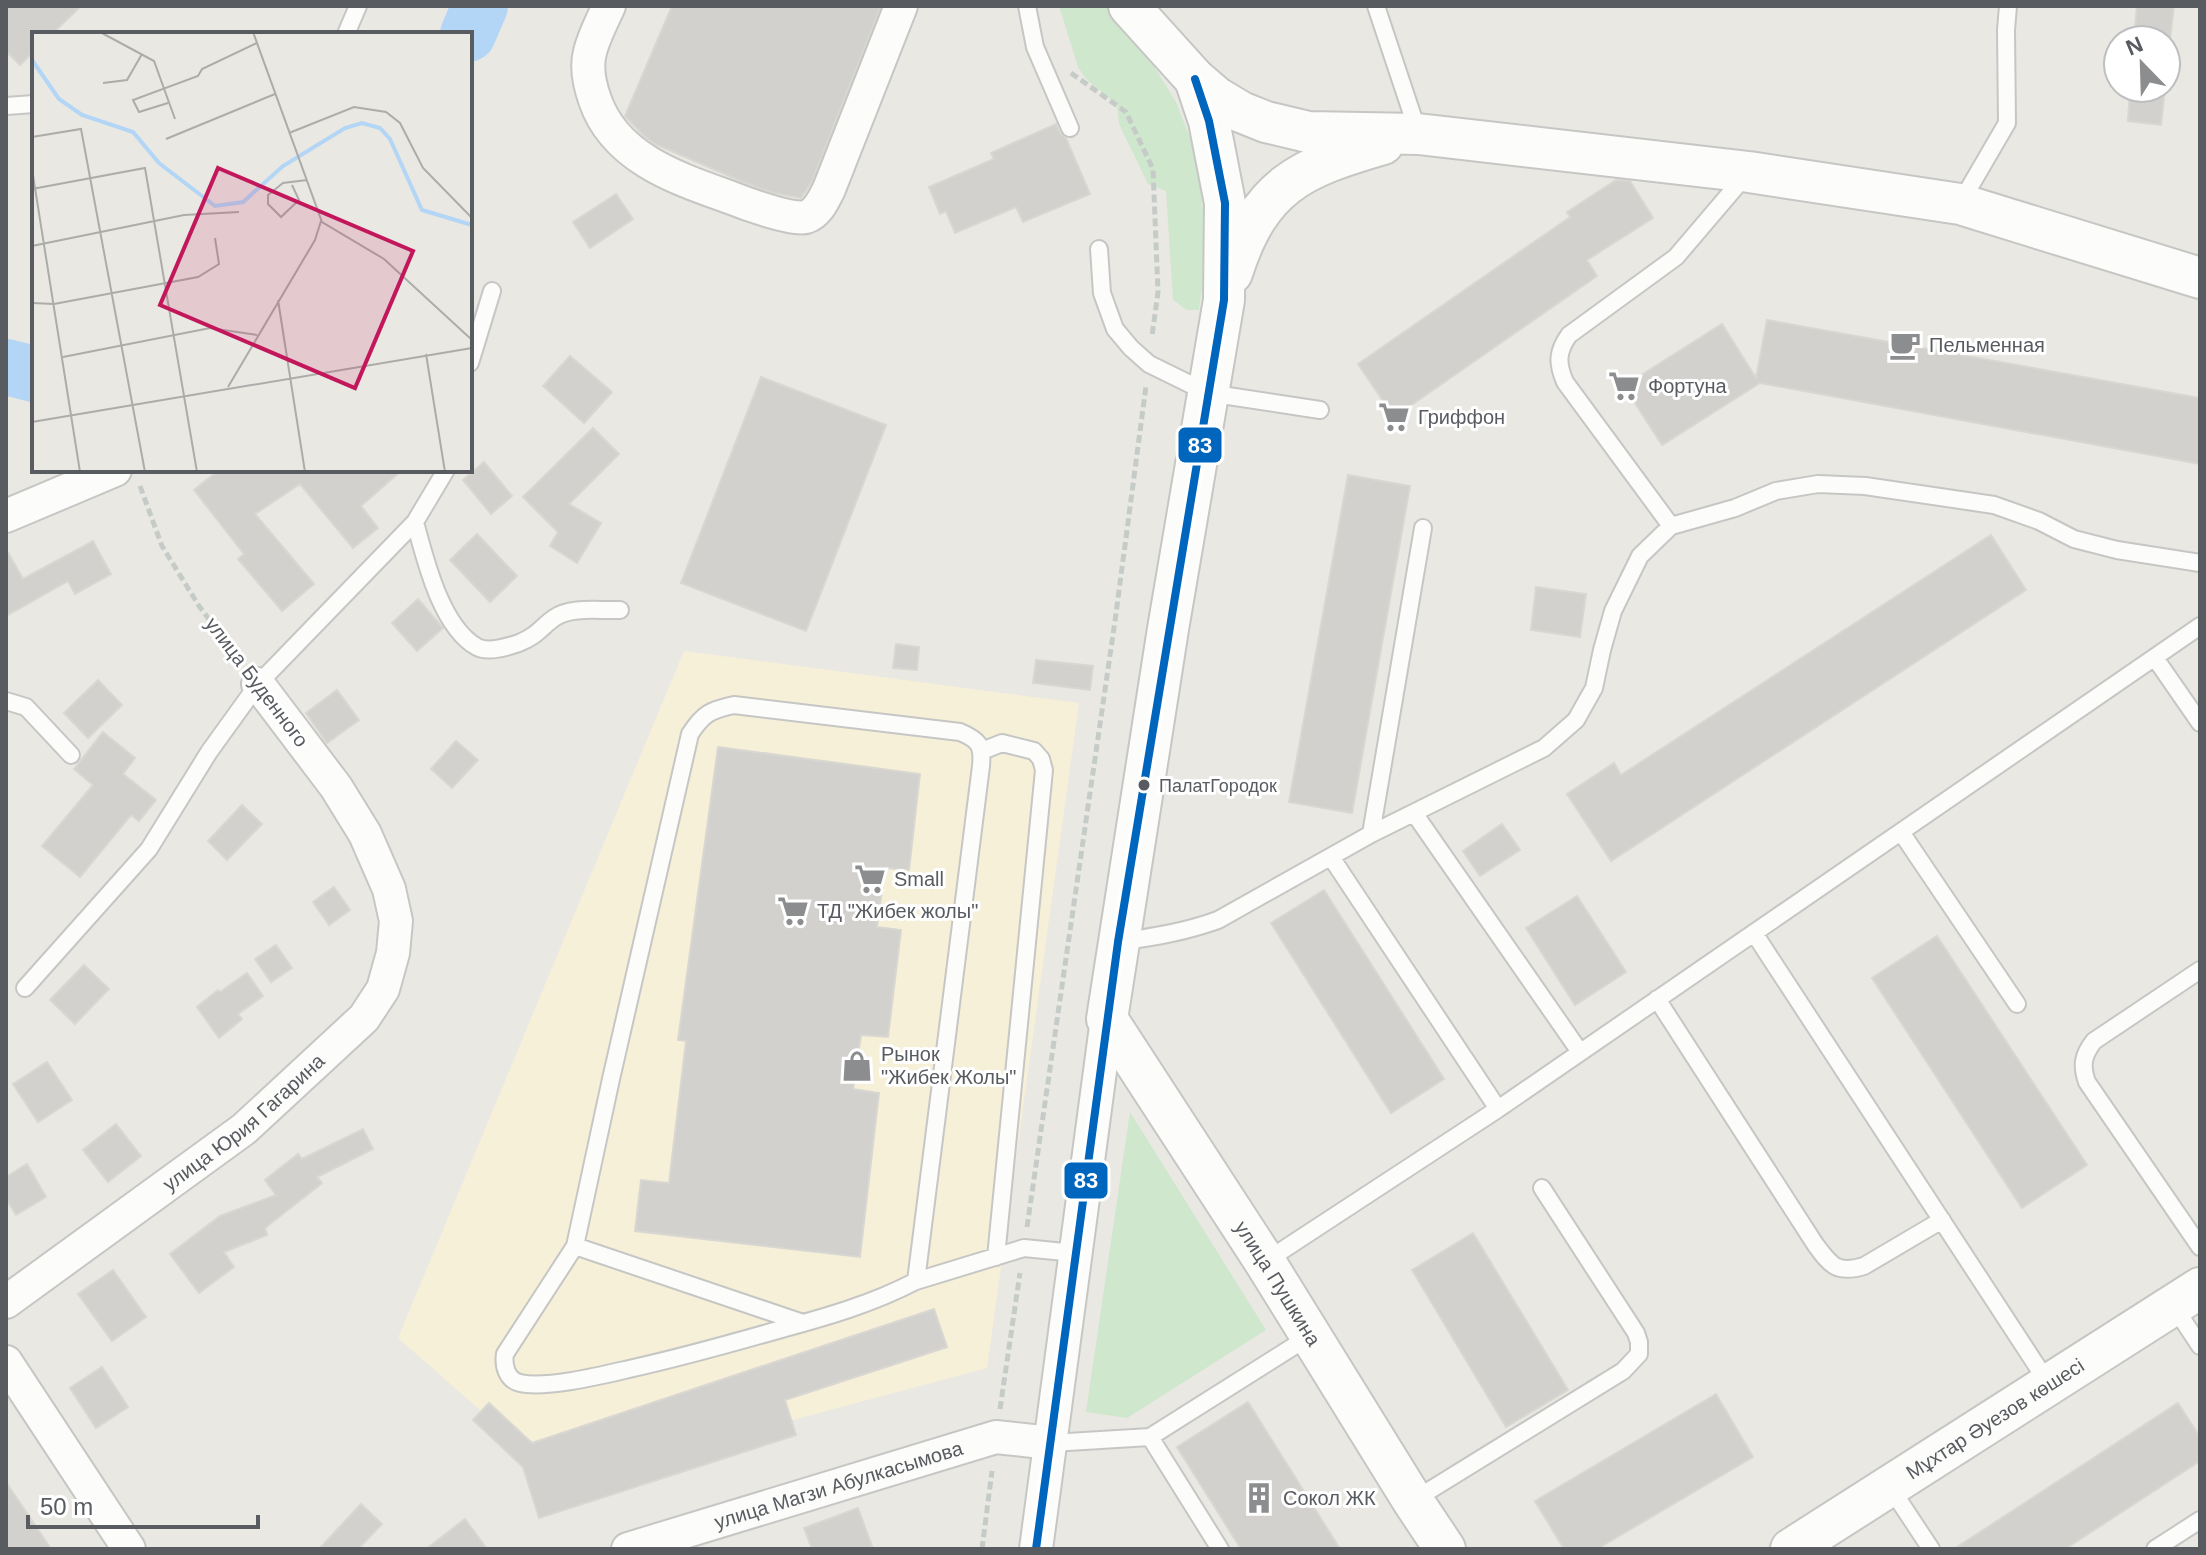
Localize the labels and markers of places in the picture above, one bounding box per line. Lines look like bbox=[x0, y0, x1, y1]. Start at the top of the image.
cafe icon: Пельменная bbox=[1888, 328, 1922, 362]
place label: Пельменная bbox=[1929, 334, 2045, 356]
supermarket icon: Фортуна bbox=[1607, 369, 1641, 403]
place label: Фортуна bbox=[1648, 375, 1727, 397]
supermarket icon: Гриффон bbox=[1377, 400, 1411, 434]
place label: Гриффон bbox=[1418, 406, 1505, 428]
place label: ПалатГородок bbox=[1159, 776, 1277, 796]
marker: ПалатГородок bbox=[1136, 777, 1152, 793]
supermarket icon: Small bbox=[853, 862, 887, 896]
place label: Small bbox=[894, 868, 944, 890]
supermarket icon: ТД "Жибек жолы" bbox=[776, 894, 810, 928]
place label: ТД "Жибек жолы" bbox=[817, 900, 978, 922]
place label: Рынок "Жибек Жолы" bbox=[881, 1043, 1016, 1088]
shop icon: Рынок "Жибек Жолы" bbox=[840, 1049, 874, 1083]
building icon: Сокол ЖК bbox=[1242, 1481, 1276, 1515]
place label: Сокол ЖК bbox=[1283, 1487, 1376, 1509]

